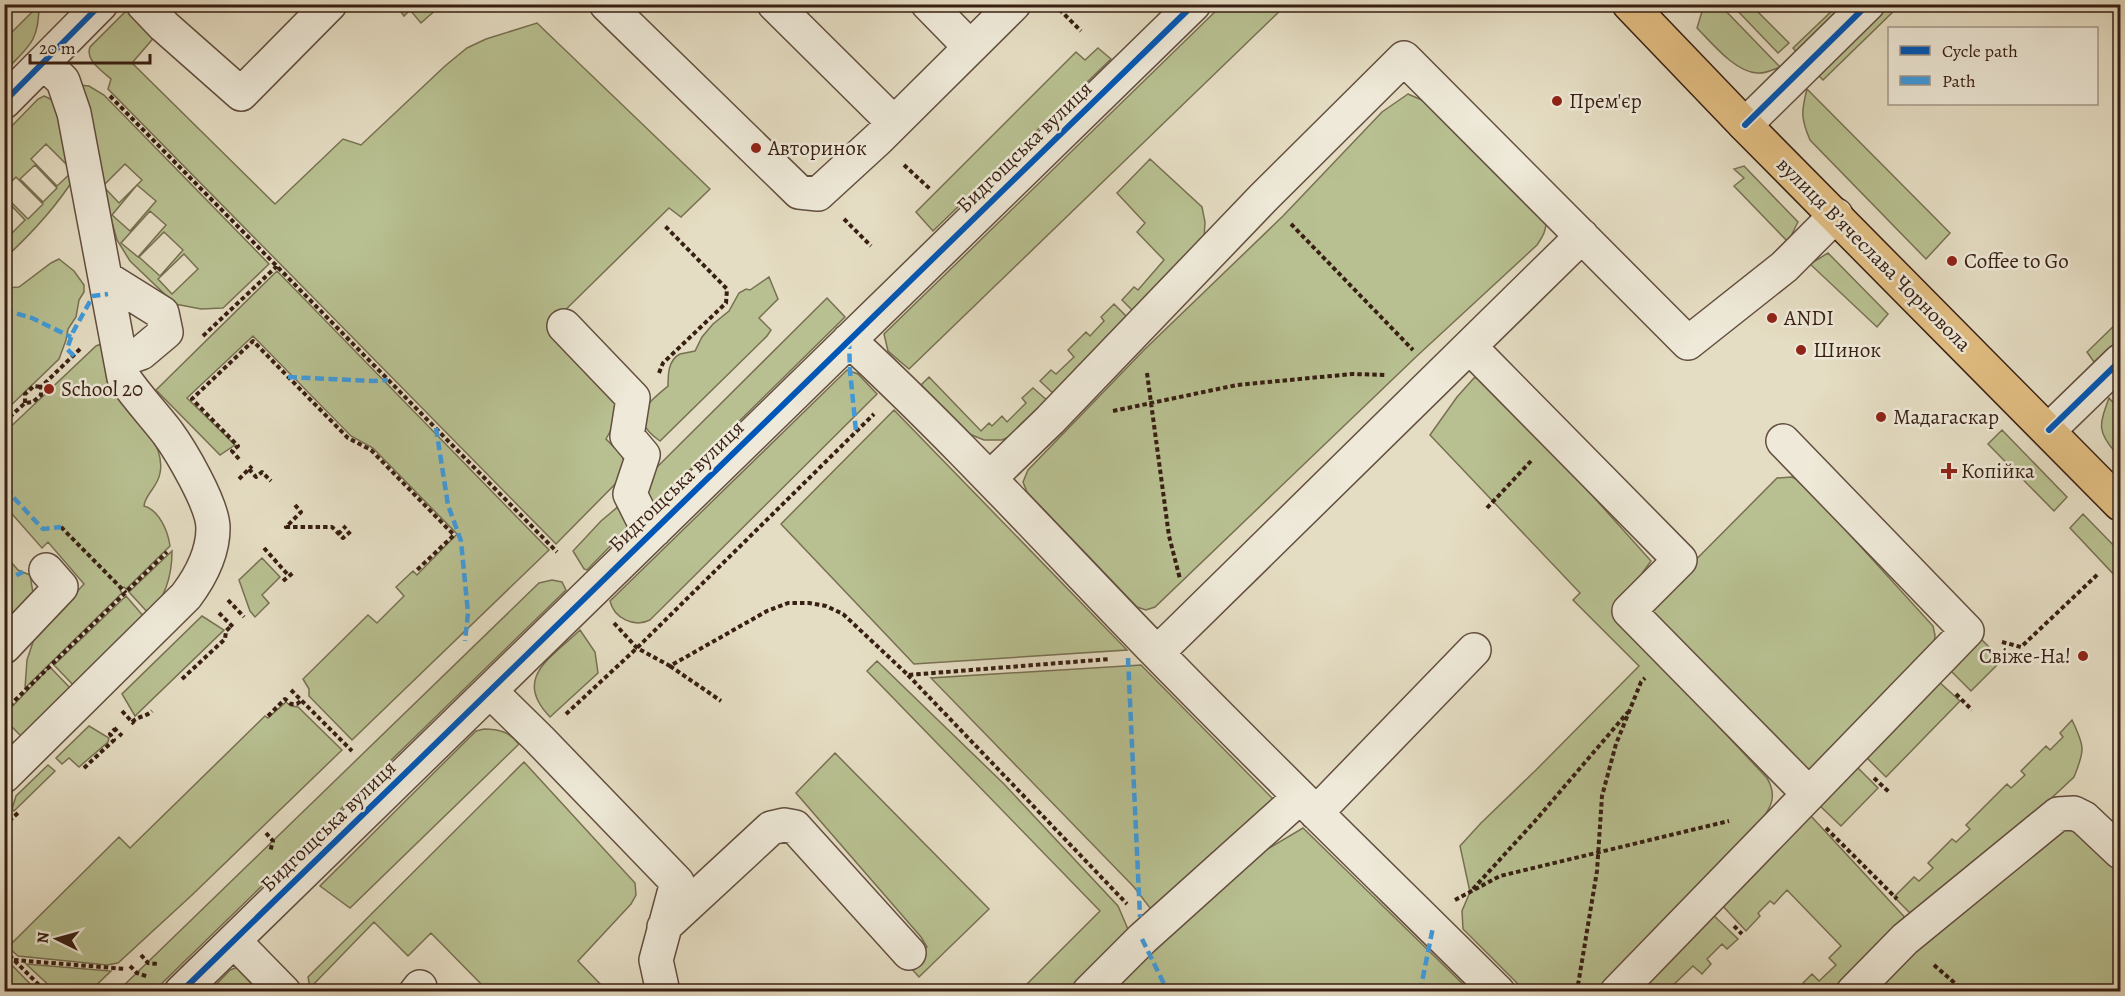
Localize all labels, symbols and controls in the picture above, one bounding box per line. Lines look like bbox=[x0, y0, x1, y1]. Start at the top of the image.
scale bar bbox=[30, 27, 150, 65]
legend bbox=[1888, 27, 2098, 105]
text: 20 m bbox=[39, 36, 76, 60]
text: Cycle path bbox=[1942, 39, 2018, 63]
text: Path bbox=[1942, 69, 1976, 93]
street label: Бидгощська вулиця bbox=[950, 75, 1098, 219]
place label: Прем'єр bbox=[1569, 87, 1642, 115]
marker: Прем'єр bbox=[1550, 94, 1564, 108]
place label: Авторинок bbox=[767, 134, 867, 162]
marker: Авторинок bbox=[749, 141, 763, 155]
street label: вулиця Вʼячеслава Чорновола bbox=[1771, 151, 1978, 358]
place label: Coffee to Go bbox=[1964, 247, 2069, 275]
marker: Coffee to Go bbox=[1945, 254, 1959, 268]
place label: ANDI bbox=[1783, 304, 1834, 332]
marker: ANDI bbox=[1765, 311, 1779, 325]
place label: Шинок bbox=[1813, 336, 1881, 364]
marker: Шинок bbox=[1794, 343, 1808, 357]
place label: School 20 bbox=[61, 375, 143, 403]
marker: School 20 bbox=[42, 382, 56, 396]
place label: Мадагаскар bbox=[1893, 403, 1999, 431]
marker: Мадагаскар bbox=[1874, 410, 1888, 424]
street label: Бидгощська вулиця bbox=[602, 414, 750, 558]
place label: Копійка bbox=[1961, 457, 2035, 485]
marker: Копійка bbox=[1942, 464, 1956, 478]
place label: Свіже-На! bbox=[1979, 642, 2071, 670]
marker: Свіже-На! bbox=[2076, 649, 2090, 663]
street label: Бидгощська вулиця bbox=[254, 754, 402, 898]
north arrow bbox=[27, 909, 87, 969]
text: N bbox=[32, 931, 55, 945]

